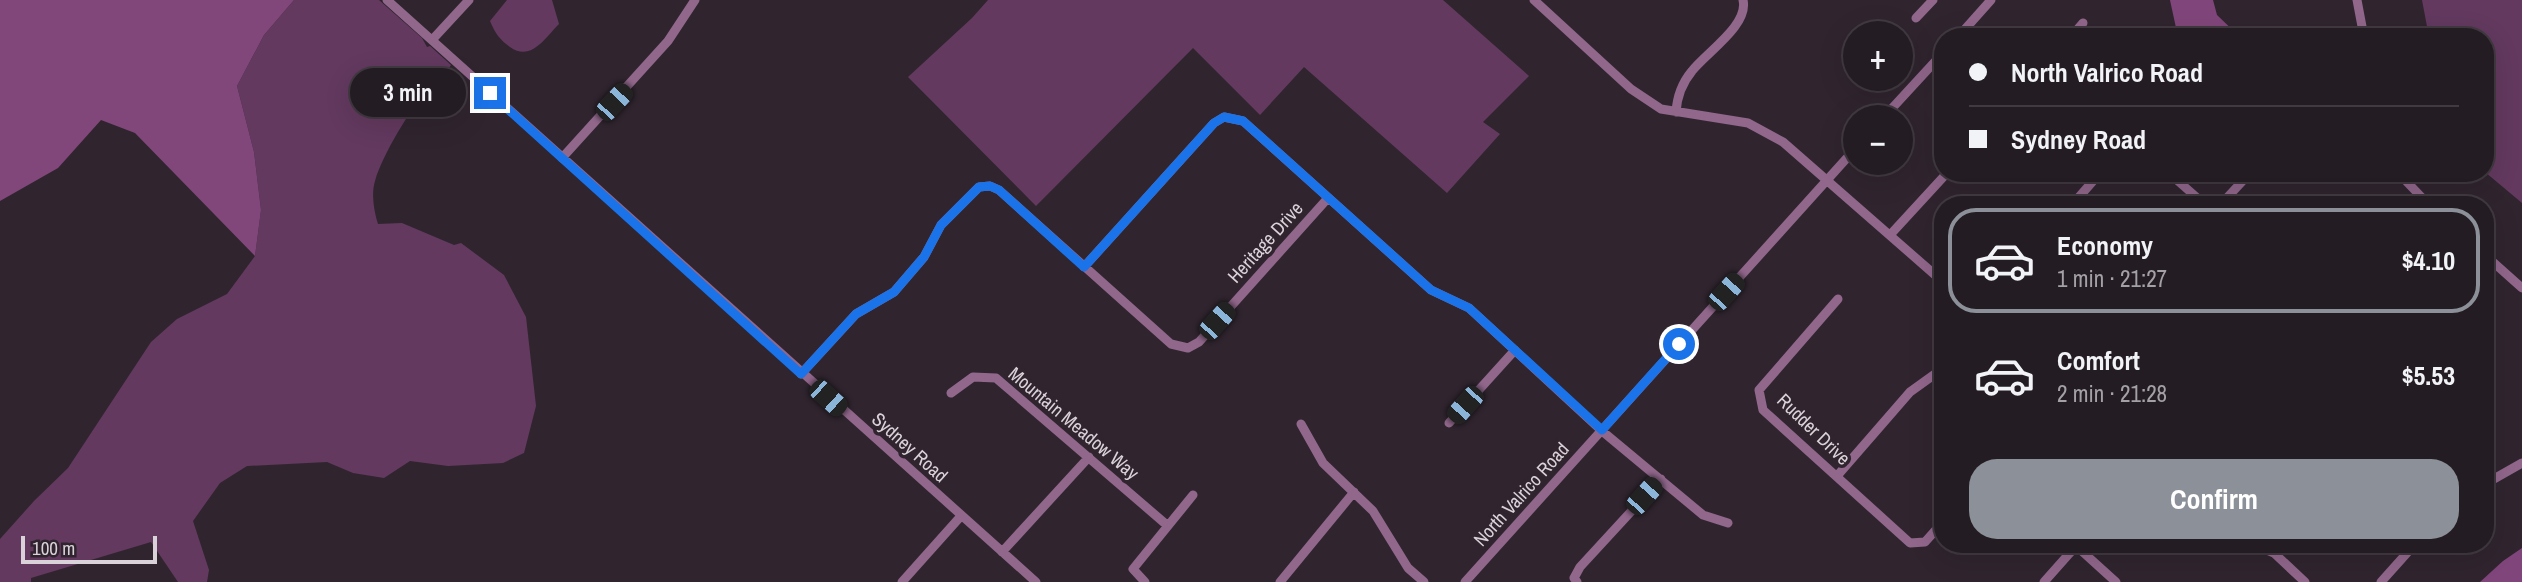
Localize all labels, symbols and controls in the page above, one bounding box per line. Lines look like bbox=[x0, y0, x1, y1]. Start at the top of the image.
map controls bbox=[1843, 21, 1913, 175]
button: + bbox=[1843, 21, 1913, 91]
text: North Valrico Road bbox=[2011, 55, 2203, 90]
callout: 3 min bbox=[350, 68, 466, 118]
text: 3 min bbox=[383, 77, 433, 108]
route end bbox=[474, 77, 506, 109]
car bbox=[592, 79, 637, 125]
button: − bbox=[1843, 105, 1913, 175]
text: Sydney Road bbox=[2011, 122, 2146, 157]
street label: Heritage Drive bbox=[1221, 196, 1309, 288]
text: Economy bbox=[2057, 228, 2153, 263]
icon: car bbox=[1973, 229, 2036, 292]
text: $4.10 bbox=[2402, 243, 2455, 278]
text: 1 min · 21:27 bbox=[2057, 263, 2167, 294]
car bbox=[1705, 269, 1748, 315]
car bbox=[1196, 298, 1239, 344]
route start bbox=[1663, 328, 1695, 360]
text: Comfort bbox=[2057, 343, 2140, 378]
icon: car bbox=[1973, 344, 2036, 407]
text: $5.53 bbox=[2402, 358, 2455, 393]
street label: Mountain Meadow Way bbox=[1003, 361, 1145, 486]
car bbox=[806, 376, 851, 420]
text: 2 min · 21:28 bbox=[2057, 378, 2167, 409]
car bbox=[1444, 382, 1487, 428]
street label: Rudder Drive bbox=[1772, 387, 1856, 471]
street label: Sydney Road bbox=[867, 406, 953, 488]
street label: North Valrico Road bbox=[1467, 436, 1575, 552]
button: Confirm bbox=[1969, 459, 2459, 539]
car bbox=[1623, 473, 1666, 519]
scale bar bbox=[21, 533, 158, 565]
text: 100 m bbox=[32, 535, 75, 561]

